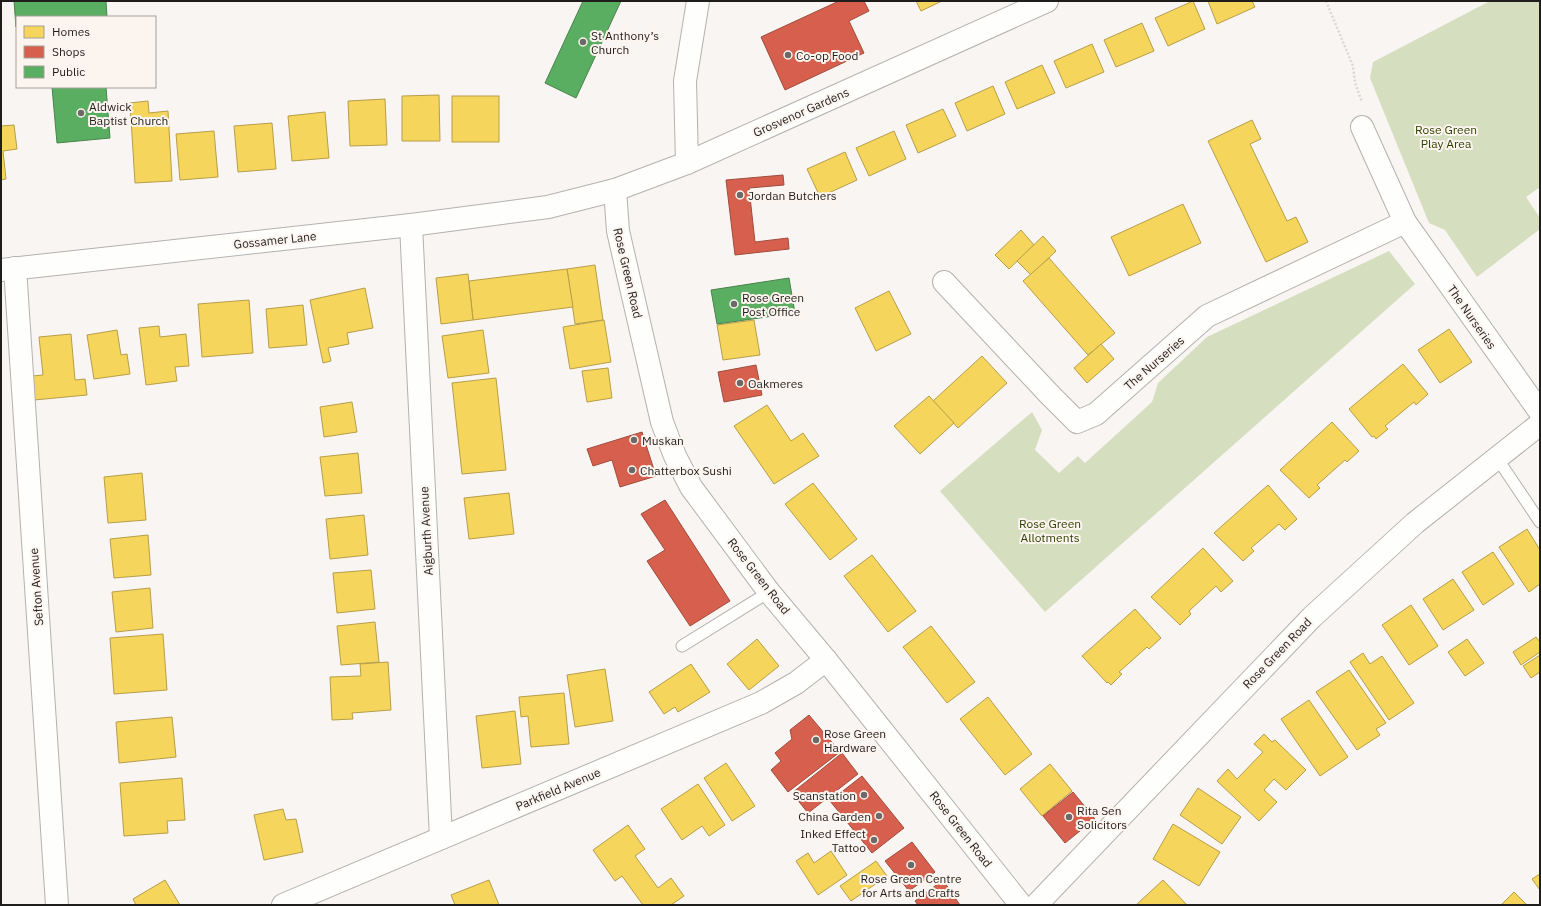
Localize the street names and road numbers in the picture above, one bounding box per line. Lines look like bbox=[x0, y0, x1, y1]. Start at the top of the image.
street label: Grosvenor Gardens bbox=[751, 84, 851, 140]
street label: Rose Green Road bbox=[610, 226, 646, 320]
street label: Gossamer Lane bbox=[233, 228, 318, 252]
street label: The Nurseries bbox=[1444, 282, 1500, 352]
street label: The Nurseries bbox=[1121, 333, 1187, 393]
street label: Aigburth Avenue bbox=[416, 486, 436, 576]
street label: Rose Green Road bbox=[725, 535, 793, 617]
street label: Sefton Avenue bbox=[26, 547, 46, 626]
street label: Rose Green Road bbox=[1239, 614, 1315, 692]
street label: Parkfield Avenue bbox=[513, 764, 603, 814]
street label: Rose Green Road bbox=[927, 788, 995, 870]

